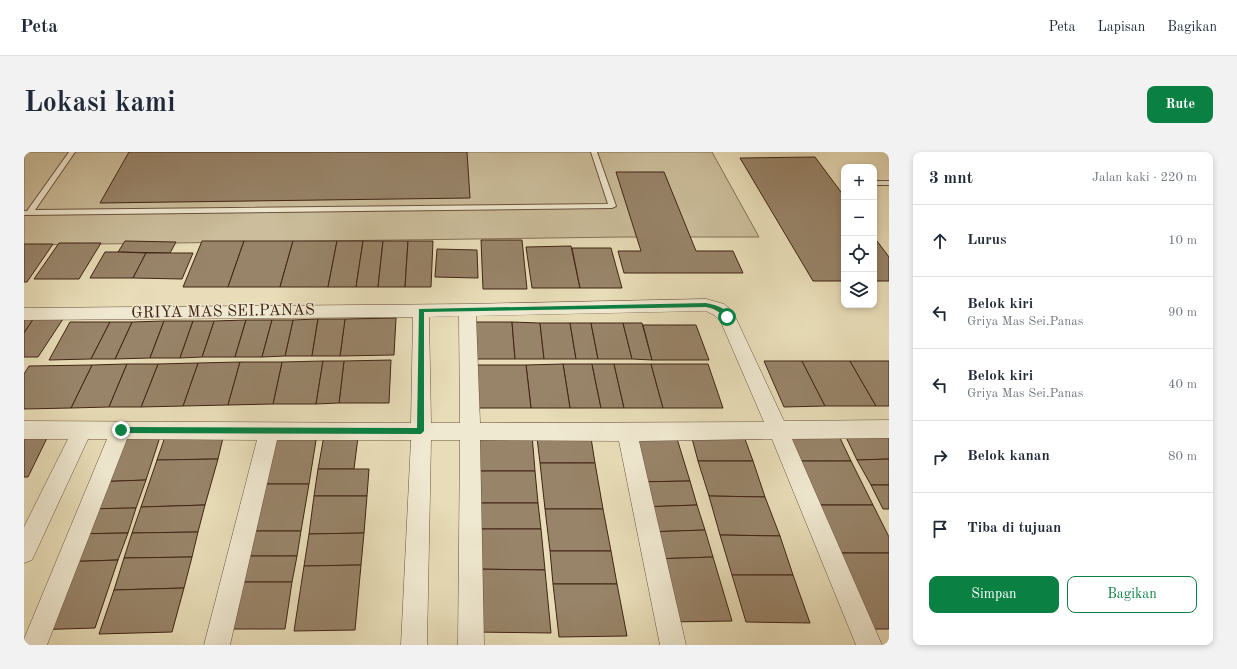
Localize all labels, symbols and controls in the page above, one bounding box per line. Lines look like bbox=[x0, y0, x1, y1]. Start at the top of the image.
text: Peta bbox=[20, 18, 58, 37]
text: Peta bbox=[1048, 20, 1075, 34]
text: Lapisan bbox=[1097, 20, 1145, 34]
text: Bagikan bbox=[1167, 20, 1217, 34]
button: Rute bbox=[1147, 86, 1213, 123]
text: Lokasi kami bbox=[24, 90, 176, 118]
map controls bbox=[841, 164, 877, 308]
button: + bbox=[841, 164, 877, 200]
text: 3 mnt bbox=[929, 170, 973, 187]
text: Jalan kaki · 220 m bbox=[1092, 171, 1197, 184]
button: − bbox=[841, 200, 877, 236]
icon: ahead bbox=[929, 230, 951, 252]
text: Lurus bbox=[967, 233, 1007, 248]
text: 10 m bbox=[1168, 234, 1197, 247]
button: locate bbox=[841, 236, 877, 272]
button: layers bbox=[841, 272, 877, 308]
text: Belok kiri bbox=[967, 297, 1033, 312]
street label: GRIYA MAS SEI.PANAS bbox=[131, 302, 315, 322]
icon: left bbox=[929, 302, 951, 324]
text: 90 m bbox=[1168, 306, 1197, 319]
route start bbox=[718, 308, 736, 326]
text: Griya Mas Sei.Panas bbox=[967, 315, 1083, 328]
text: Belok kiri bbox=[967, 369, 1033, 384]
icon: left bbox=[929, 374, 951, 396]
text: 40 m bbox=[1168, 378, 1197, 391]
text: Griya Mas Sei.Panas bbox=[967, 387, 1083, 400]
route end bbox=[112, 421, 130, 439]
icon: right bbox=[929, 446, 951, 468]
text: Belok kanan bbox=[967, 449, 1050, 464]
text: 80 m bbox=[1168, 450, 1197, 463]
icon: arrive bbox=[929, 518, 951, 540]
text: Tiba di tujuan bbox=[967, 521, 1061, 536]
button: Simpan bbox=[929, 576, 1059, 613]
button: Bagikan bbox=[1067, 576, 1197, 613]

